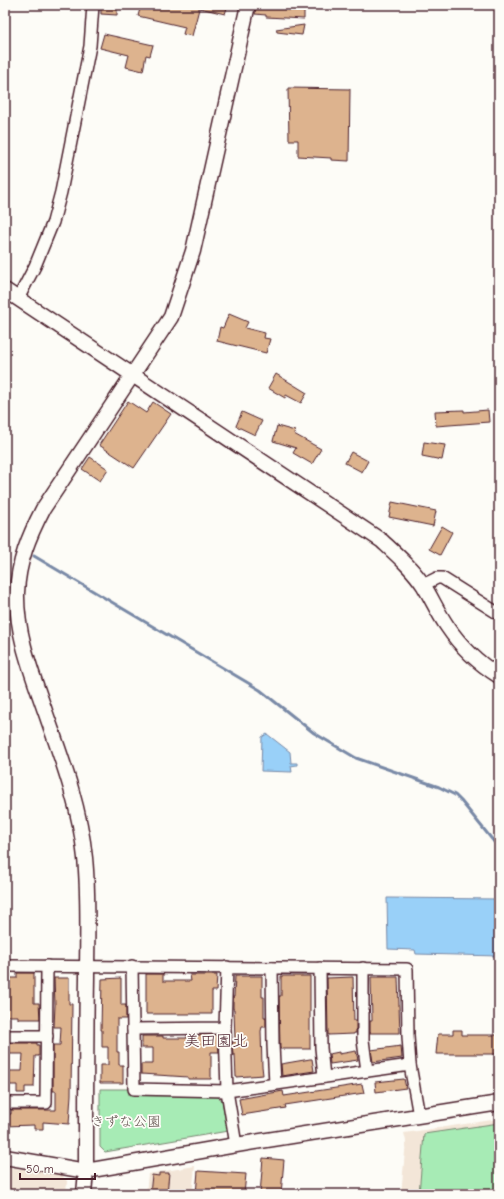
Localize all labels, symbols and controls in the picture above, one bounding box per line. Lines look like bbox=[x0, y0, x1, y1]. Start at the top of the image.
district label: 美田園北 bbox=[184, 1032, 248, 1050]
park label: きずな公園 bbox=[91, 1113, 161, 1130]
scale bar bbox=[20, 1155, 95, 1181]
text: 50 m bbox=[26, 1162, 54, 1176]

